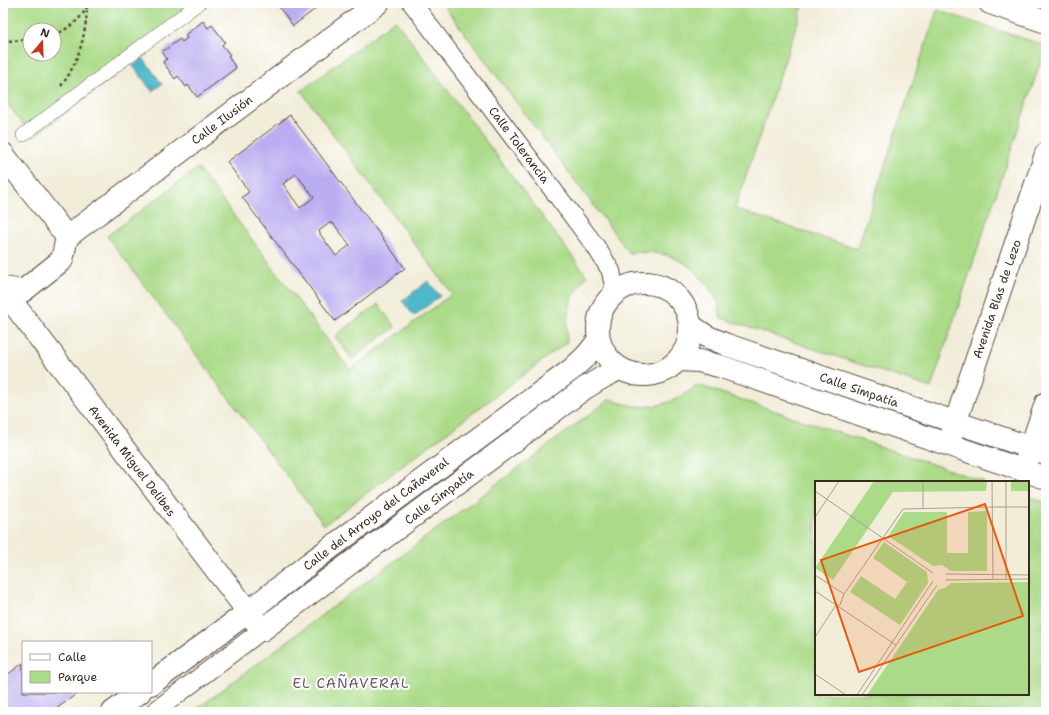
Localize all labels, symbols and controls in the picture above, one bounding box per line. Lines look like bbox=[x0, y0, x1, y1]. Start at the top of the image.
north arrow bbox=[22, 22, 62, 62]
text: N bbox=[39, 25, 52, 42]
street label: Calle Ilusión bbox=[188, 92, 256, 148]
street label: Calle Tolerancia bbox=[485, 103, 553, 187]
street label: Avenida Blas de Lezo bbox=[969, 237, 1025, 361]
street label: Calle Simpatía bbox=[817, 369, 901, 411]
street label: Avenida Miguel Delibes bbox=[85, 402, 179, 520]
street label: Calle del Arroyo del Cañaveral bbox=[300, 454, 452, 574]
street label: Calle Simpatía bbox=[401, 465, 477, 528]
inset map bbox=[815, 481, 1029, 695]
legend bbox=[22, 641, 152, 693]
text: Calle bbox=[58, 649, 87, 665]
text: Parque bbox=[58, 669, 97, 685]
district label: EL CAÑAVERAL bbox=[293, 673, 409, 692]

